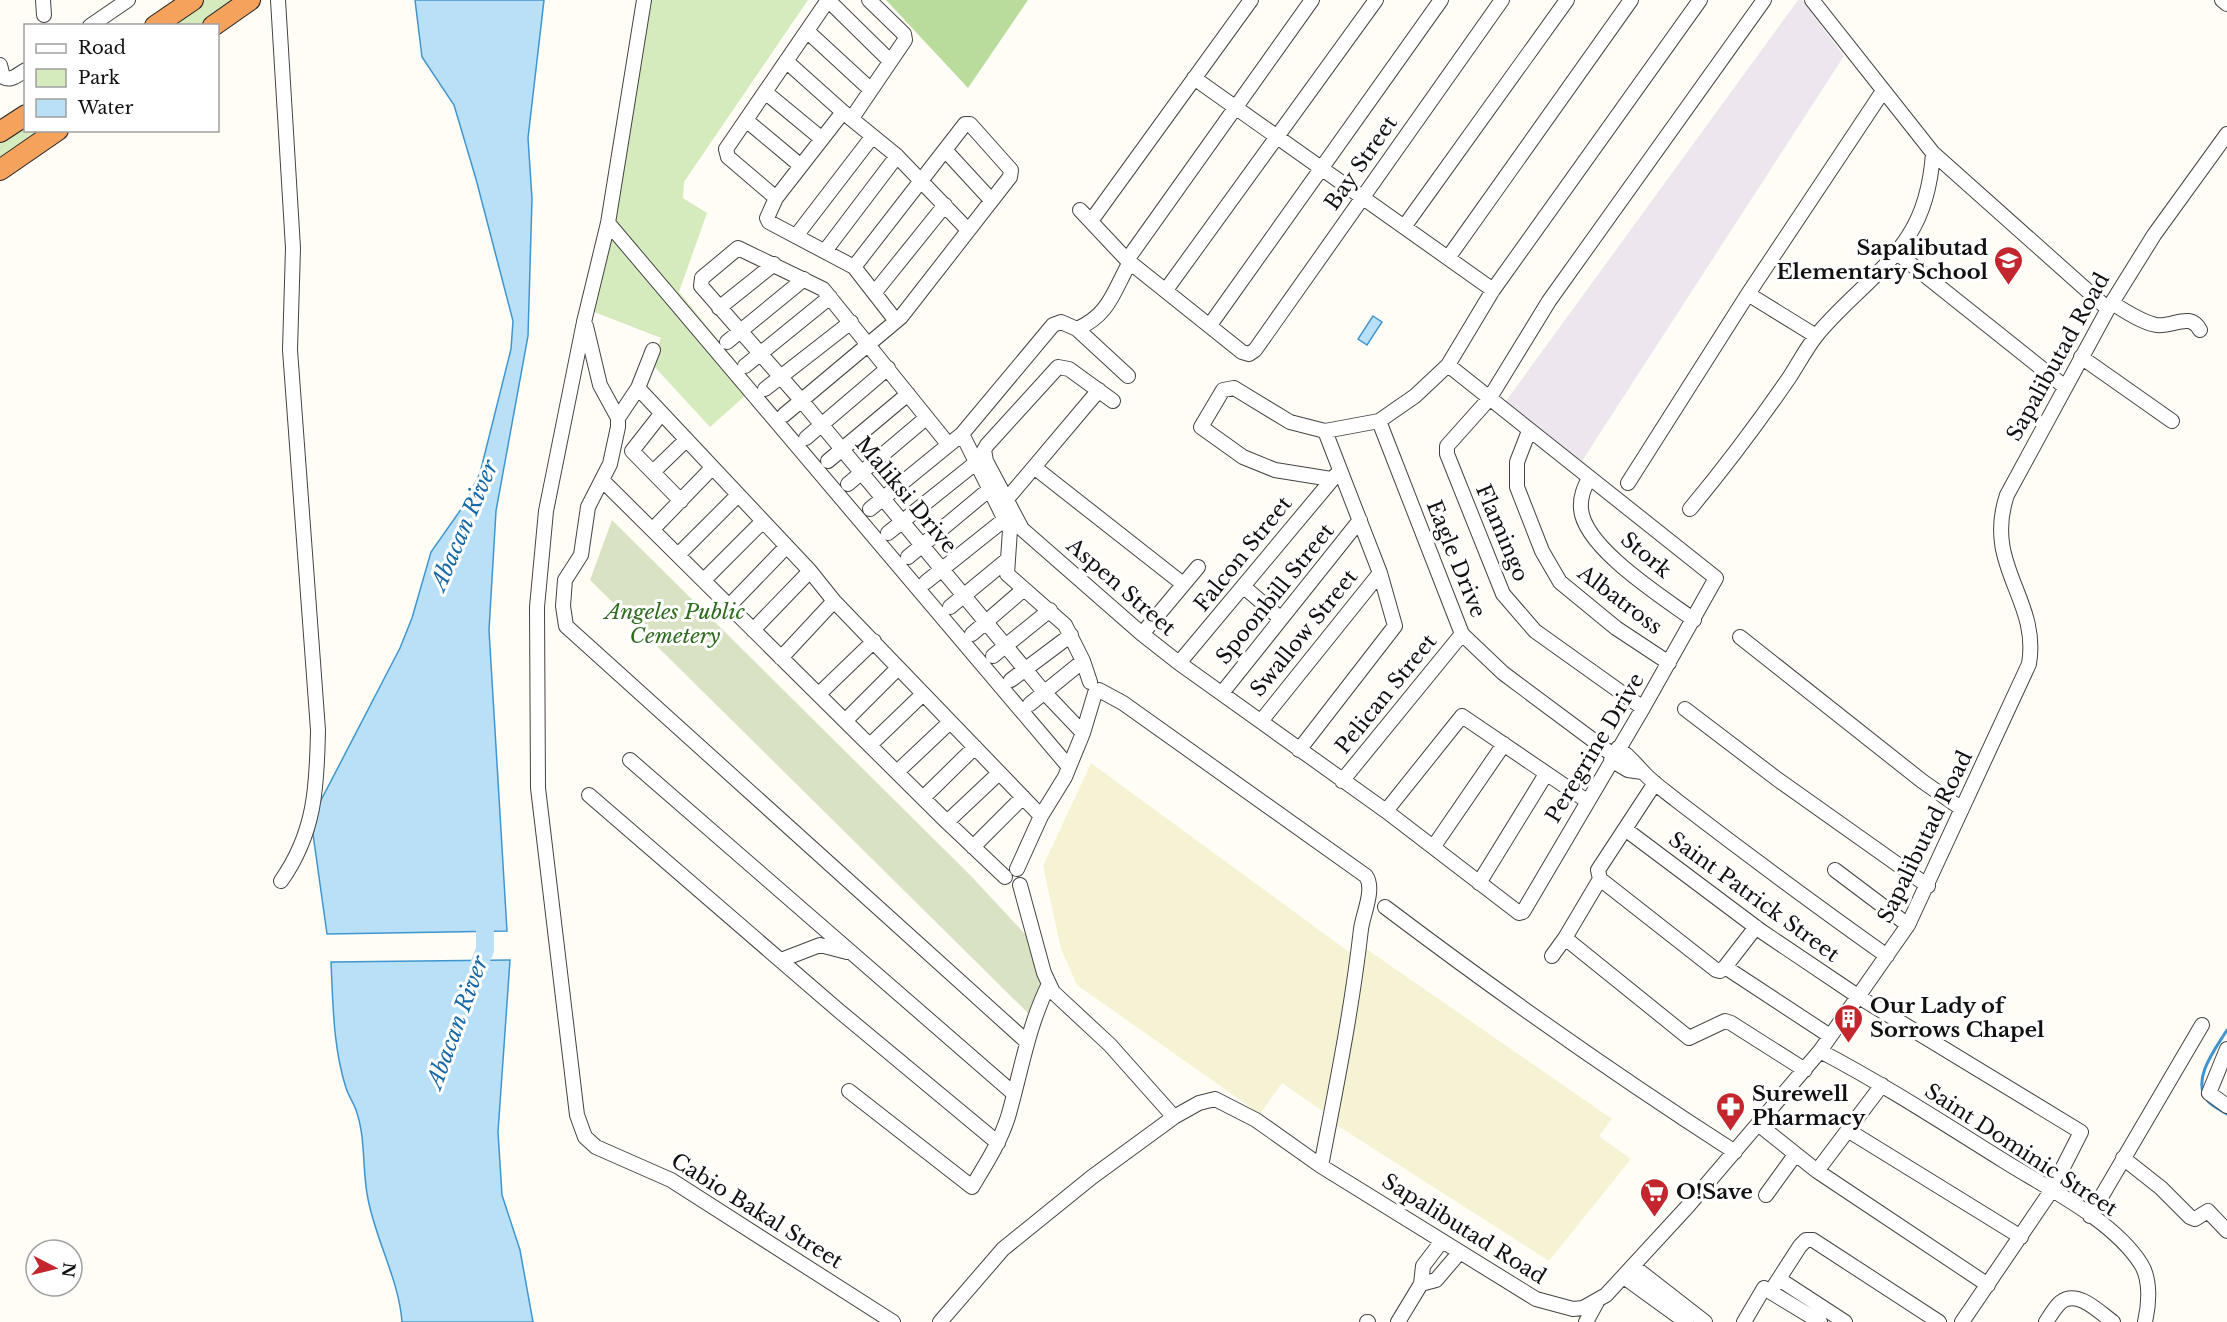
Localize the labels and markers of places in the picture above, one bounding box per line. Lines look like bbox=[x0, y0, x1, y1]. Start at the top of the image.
place label: Sapalibutad Elementary School bbox=[1776, 235, 1989, 285]
school or university icon: Sapalibutad Elementary School bbox=[1993, 244, 2025, 286]
place label: Our Lady of Sorrows Chapel bbox=[1870, 993, 2045, 1043]
building icon: Our Lady of Sorrows Chapel bbox=[1833, 1002, 1865, 1044]
place label: Surewell Pharmacy bbox=[1752, 1081, 1866, 1131]
pharmacy icon: Surewell Pharmacy bbox=[1715, 1090, 1747, 1132]
supermarket icon: O!Save bbox=[1639, 1176, 1671, 1218]
place label: O!Save bbox=[1676, 1179, 1753, 1205]

